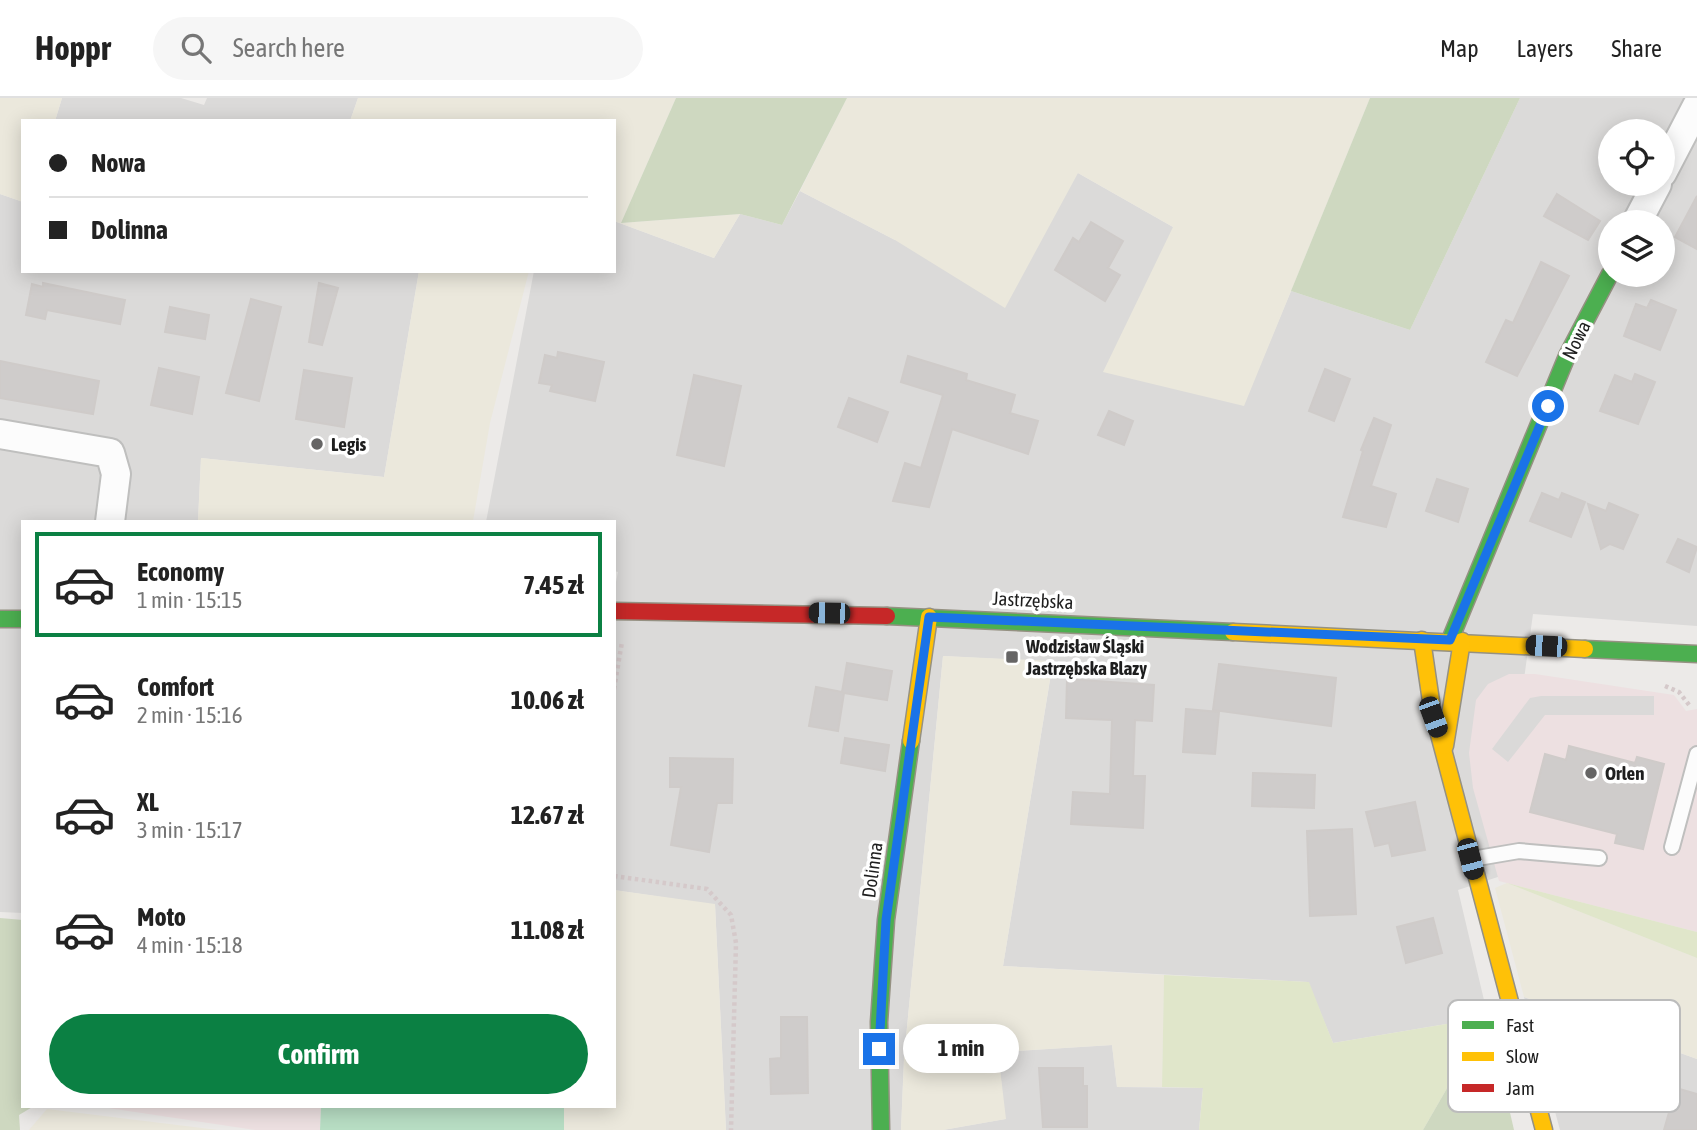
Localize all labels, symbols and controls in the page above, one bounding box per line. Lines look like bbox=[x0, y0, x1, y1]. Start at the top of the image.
search box bbox=[153, 17, 643, 80]
text: Hoppr bbox=[35, 29, 111, 67]
icon: search bbox=[177, 29, 215, 67]
text: Search here bbox=[233, 33, 345, 63]
text: Map bbox=[1440, 35, 1479, 62]
text: Layers bbox=[1517, 35, 1573, 62]
text: Share bbox=[1611, 35, 1662, 62]
map controls bbox=[1598, 119, 1675, 287]
button: locate bbox=[1598, 119, 1675, 196]
text: Nowa bbox=[91, 148, 146, 178]
button: layers bbox=[1598, 210, 1675, 287]
text: Dolinna bbox=[91, 215, 168, 245]
street label: Nowa bbox=[1557, 317, 1595, 363]
route start bbox=[1532, 390, 1564, 422]
place label: Legis bbox=[331, 433, 367, 455]
marker: Legis bbox=[309, 436, 325, 452]
icon: car bbox=[53, 553, 116, 616]
text: Economy bbox=[137, 557, 224, 587]
text: 7.45 zł bbox=[523, 570, 584, 600]
text: 1 min · 15:15 bbox=[137, 587, 243, 613]
street label: Jastrzębska bbox=[992, 587, 1074, 613]
car bbox=[808, 602, 851, 624]
car bbox=[1525, 634, 1568, 658]
place label: Wodzisław Śląski Jastrzębska Blazy bbox=[1025, 635, 1147, 679]
marker: Wodzisław Śląski Jastrzębska Blazy bbox=[1004, 649, 1020, 665]
icon: car bbox=[53, 668, 116, 731]
text: Comfort bbox=[137, 672, 214, 702]
text: 10.06 zł bbox=[511, 685, 584, 715]
car bbox=[1416, 694, 1451, 740]
text: 2 min · 15:16 bbox=[137, 702, 243, 728]
place label: Orlen bbox=[1605, 762, 1644, 784]
marker: Orlen bbox=[1583, 765, 1599, 781]
icon: car bbox=[53, 783, 116, 846]
text: XL bbox=[137, 787, 159, 817]
text: 12.67 zł bbox=[511, 800, 584, 830]
text: 3 min · 15:17 bbox=[137, 817, 243, 843]
car bbox=[1455, 836, 1486, 882]
street label: Dolinna bbox=[857, 841, 887, 899]
icon: car bbox=[53, 898, 116, 961]
text: Moto bbox=[137, 902, 186, 932]
text: 11.08 zł bbox=[511, 915, 584, 945]
text: 4 min · 15:18 bbox=[137, 932, 243, 958]
legend bbox=[1448, 1000, 1680, 1112]
button: Confirm bbox=[49, 1014, 588, 1094]
text: Fast bbox=[1506, 1014, 1534, 1036]
callout: 1 min bbox=[903, 1024, 1019, 1074]
route end bbox=[863, 1033, 895, 1065]
text: 1 min bbox=[938, 1035, 984, 1061]
text: Slow bbox=[1506, 1045, 1540, 1067]
text: Jam bbox=[1506, 1077, 1535, 1099]

